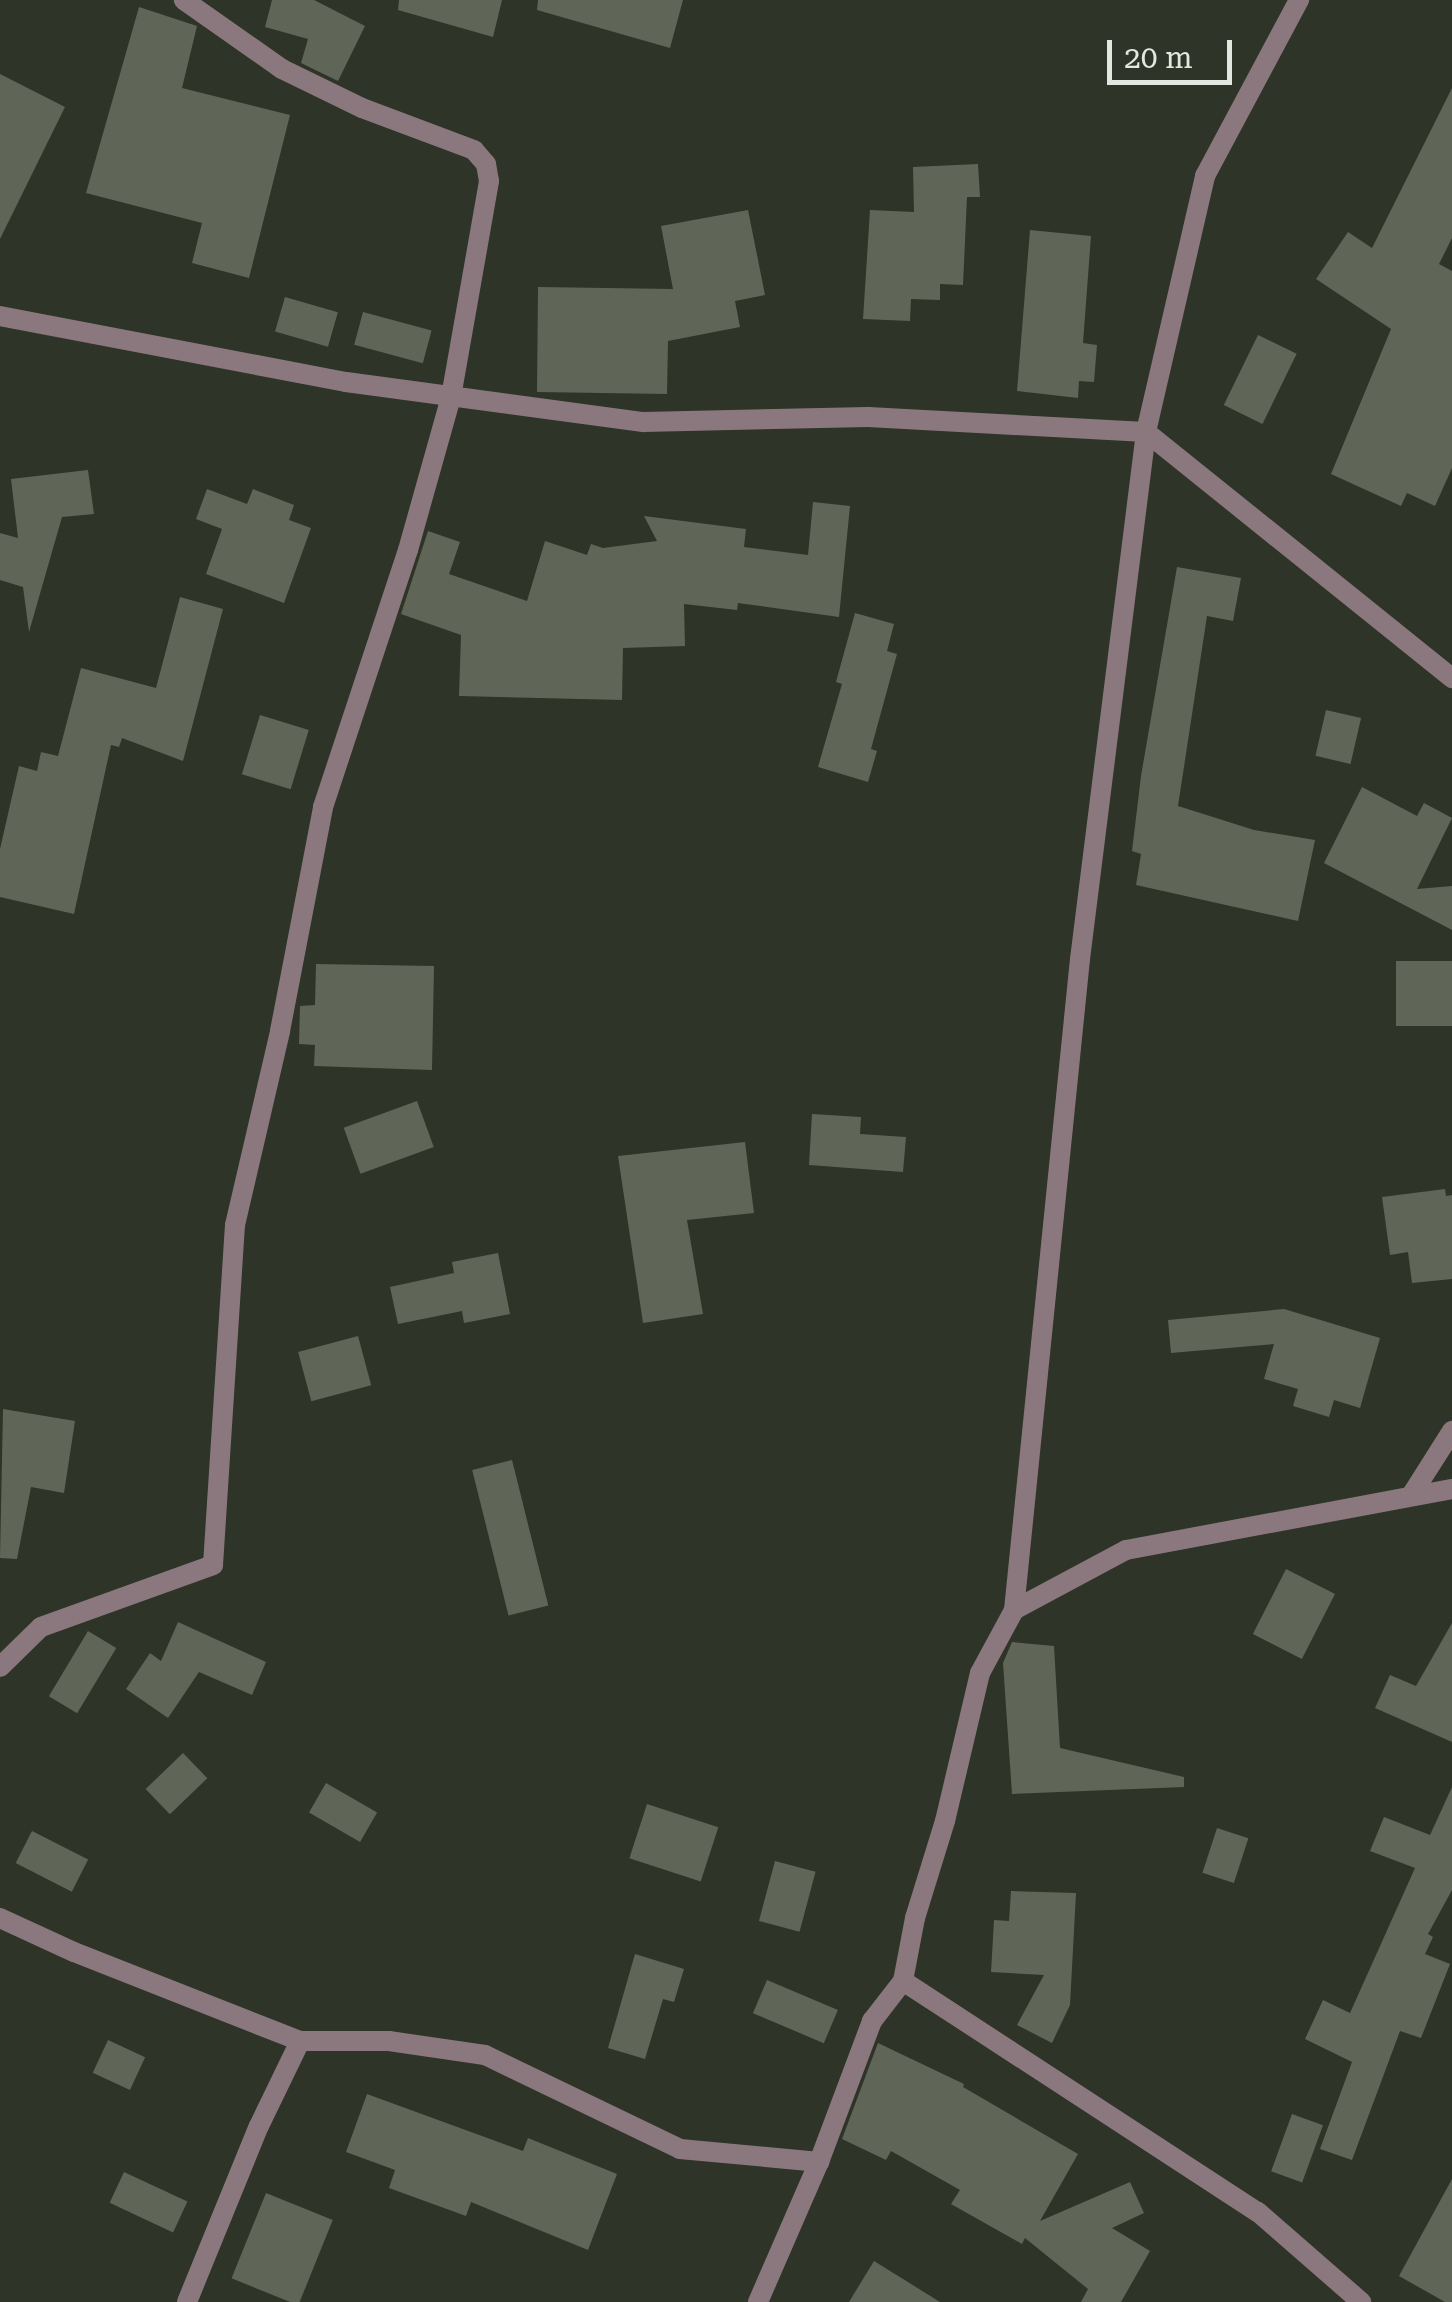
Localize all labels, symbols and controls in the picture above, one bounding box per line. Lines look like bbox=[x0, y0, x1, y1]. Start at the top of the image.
scale bar bbox=[1112, 20, 1237, 82]
text: 20 m bbox=[1124, 40, 1193, 75]

